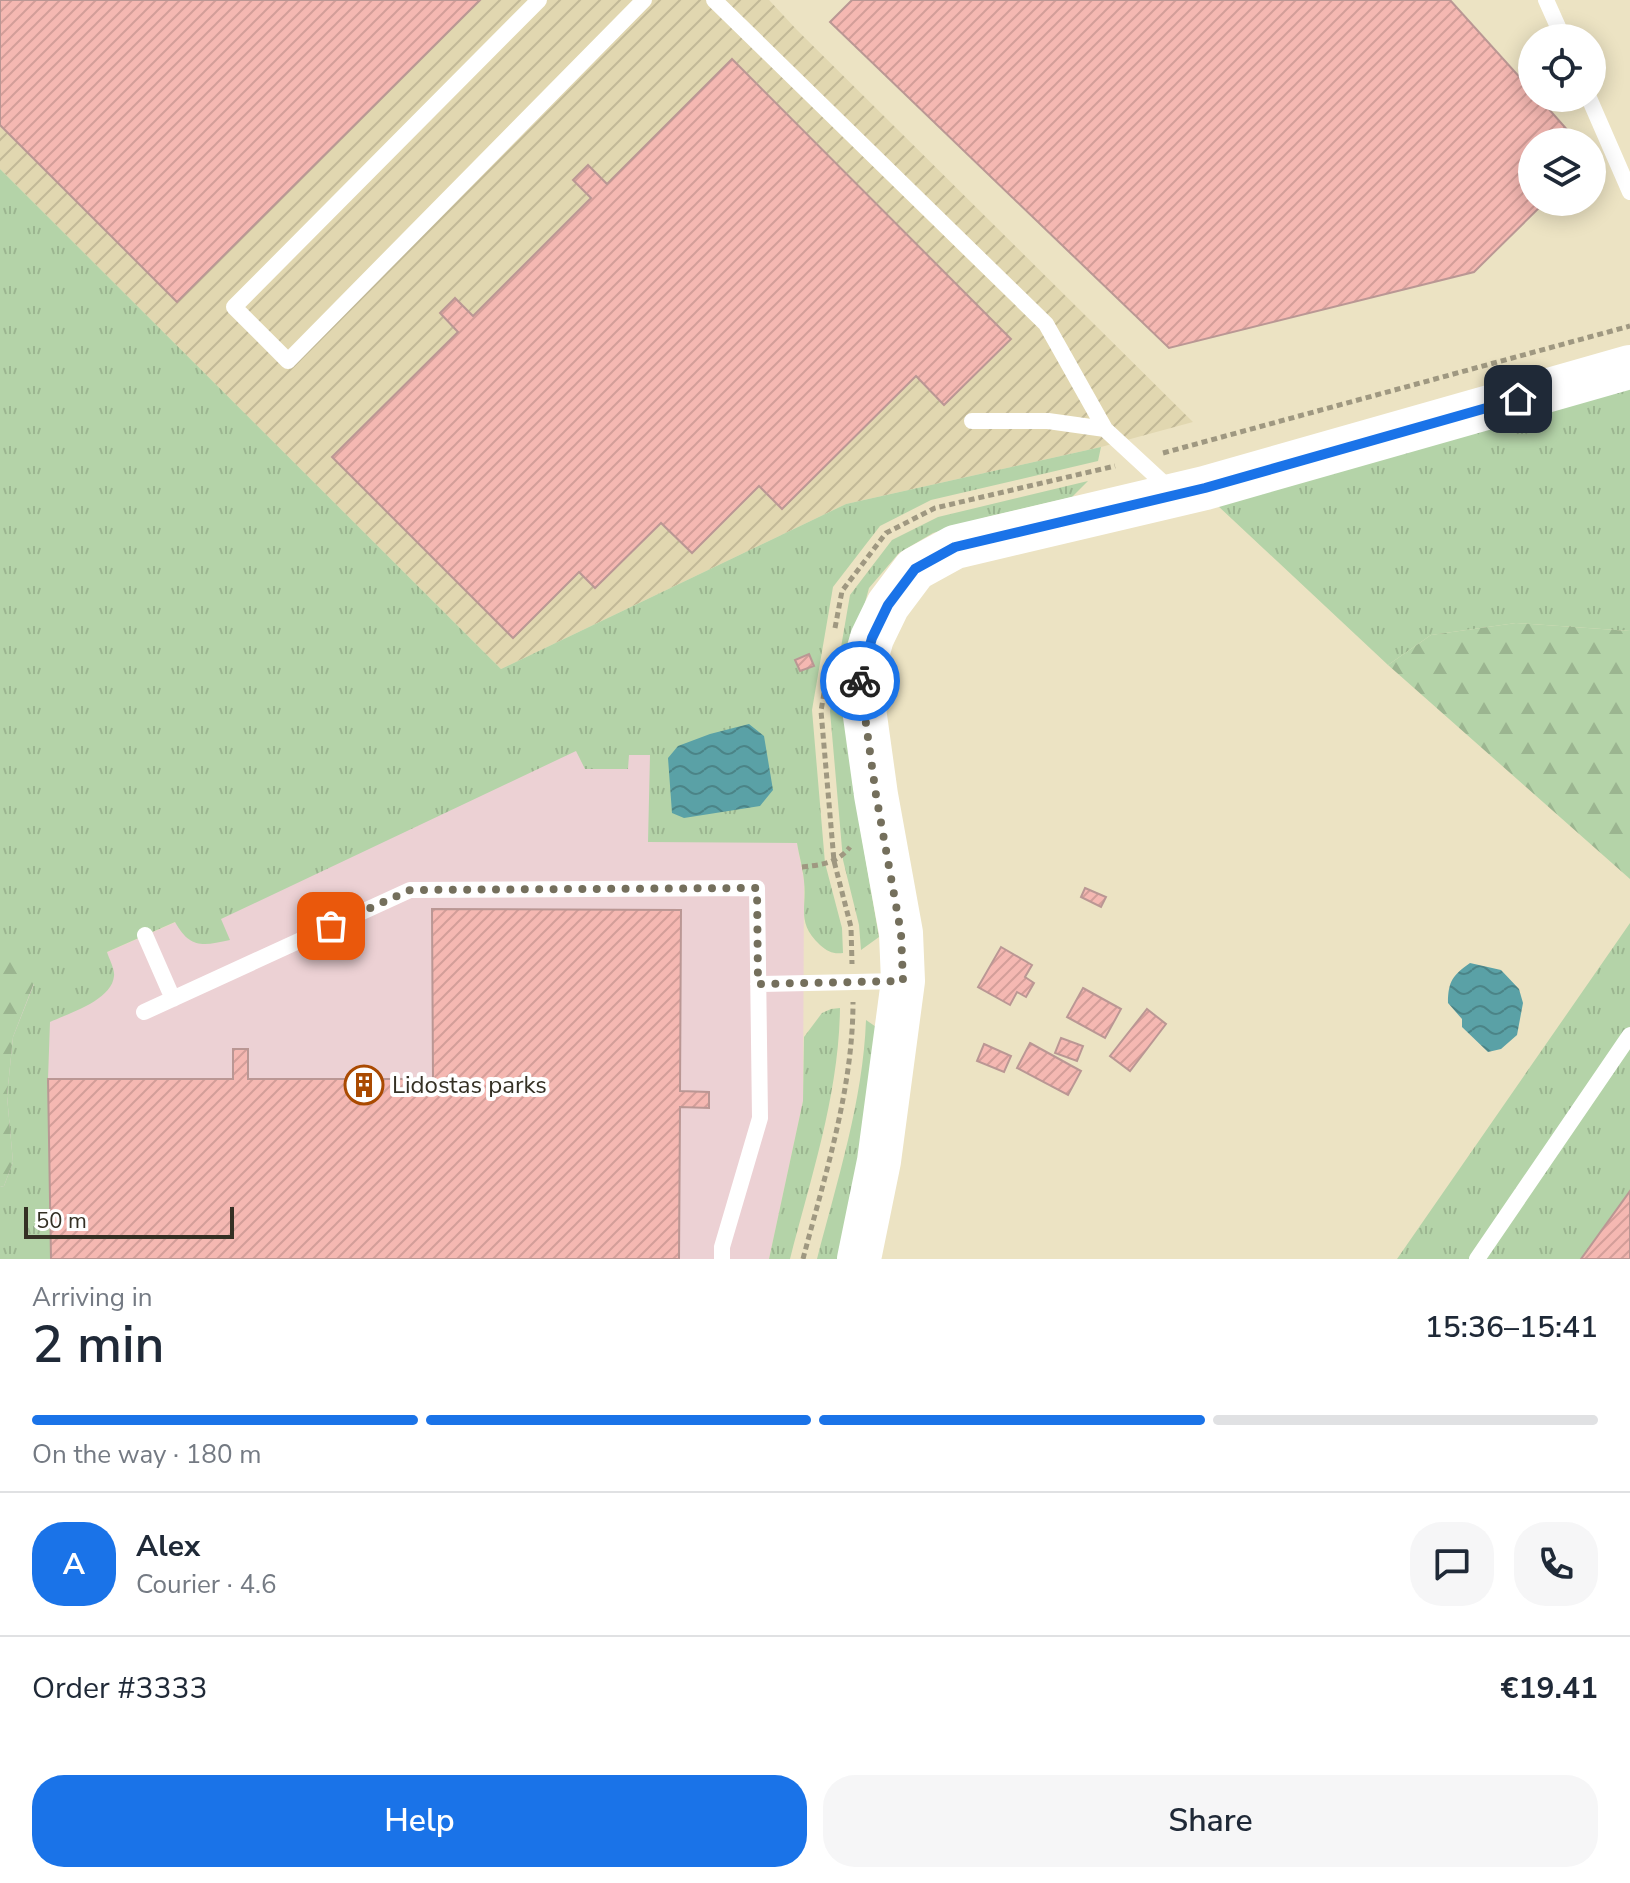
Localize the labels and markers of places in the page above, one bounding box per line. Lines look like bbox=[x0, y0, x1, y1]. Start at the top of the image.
pin bbox=[1484, 365, 1552, 433]
pin bbox=[297, 892, 365, 960]
building icon: Lidostas parks bbox=[343, 1064, 385, 1106]
place label: Lidostas parks bbox=[392, 1069, 547, 1101]

